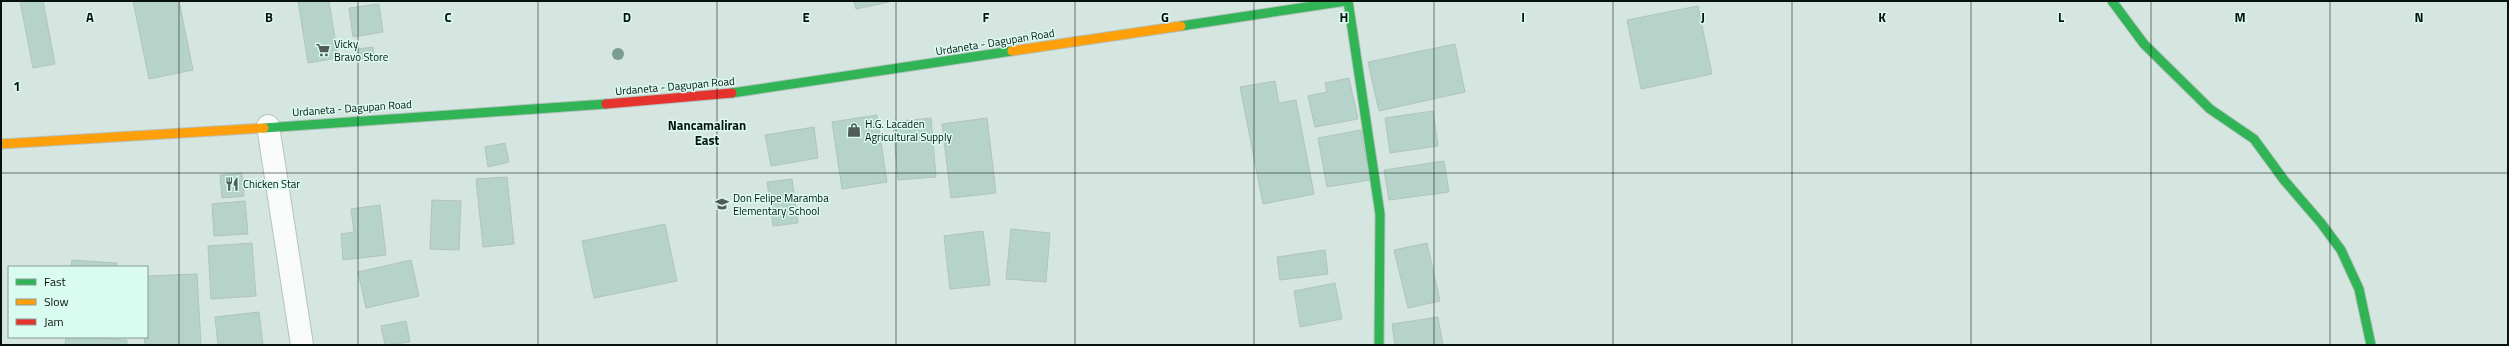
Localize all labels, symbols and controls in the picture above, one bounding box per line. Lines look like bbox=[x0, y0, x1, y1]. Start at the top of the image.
text: A bbox=[86, 7, 94, 27]
text: B bbox=[265, 7, 273, 27]
text: C bbox=[444, 7, 452, 27]
text: D bbox=[623, 7, 631, 27]
text: E bbox=[802, 7, 810, 27]
text: F bbox=[983, 7, 990, 27]
text: G bbox=[1161, 7, 1169, 27]
text: H bbox=[1340, 7, 1348, 27]
text: I bbox=[1521, 7, 1525, 27]
text: J bbox=[1701, 7, 1705, 27]
text: K bbox=[1878, 7, 1886, 27]
text: L bbox=[2058, 7, 2064, 27]
text: M bbox=[2234, 7, 2246, 27]
text: N bbox=[2414, 7, 2424, 27]
street label: Urdaneta - Dagupan Road bbox=[934, 25, 1056, 59]
place label: Vicky Bravo Store bbox=[334, 36, 389, 65]
supermarket icon: Vicky Bravo Store bbox=[315, 42, 331, 58]
street label: Urdaneta - Dagupan Road bbox=[614, 73, 736, 99]
text: 1 bbox=[13, 76, 21, 96]
street label: Urdaneta - Dagupan Road bbox=[292, 96, 413, 120]
district label: Nancamaliran East bbox=[668, 115, 746, 150]
place label: H.G. Lacaden Agricultural Supply bbox=[865, 116, 952, 145]
shop icon: H.G. Lacaden Agricultural Supply bbox=[846, 122, 862, 138]
restaurant icon: Chicken Star bbox=[224, 176, 240, 192]
place label: Chicken Star bbox=[243, 176, 300, 192]
place label: Don Felipe Maramba Elementary School bbox=[733, 190, 829, 219]
school or university icon: Don Felipe Maramba Elementary School bbox=[714, 196, 730, 212]
legend bbox=[8, 266, 148, 338]
text: Fast bbox=[44, 272, 67, 291]
text: Slow bbox=[44, 292, 69, 311]
text: Jam bbox=[44, 312, 64, 331]

